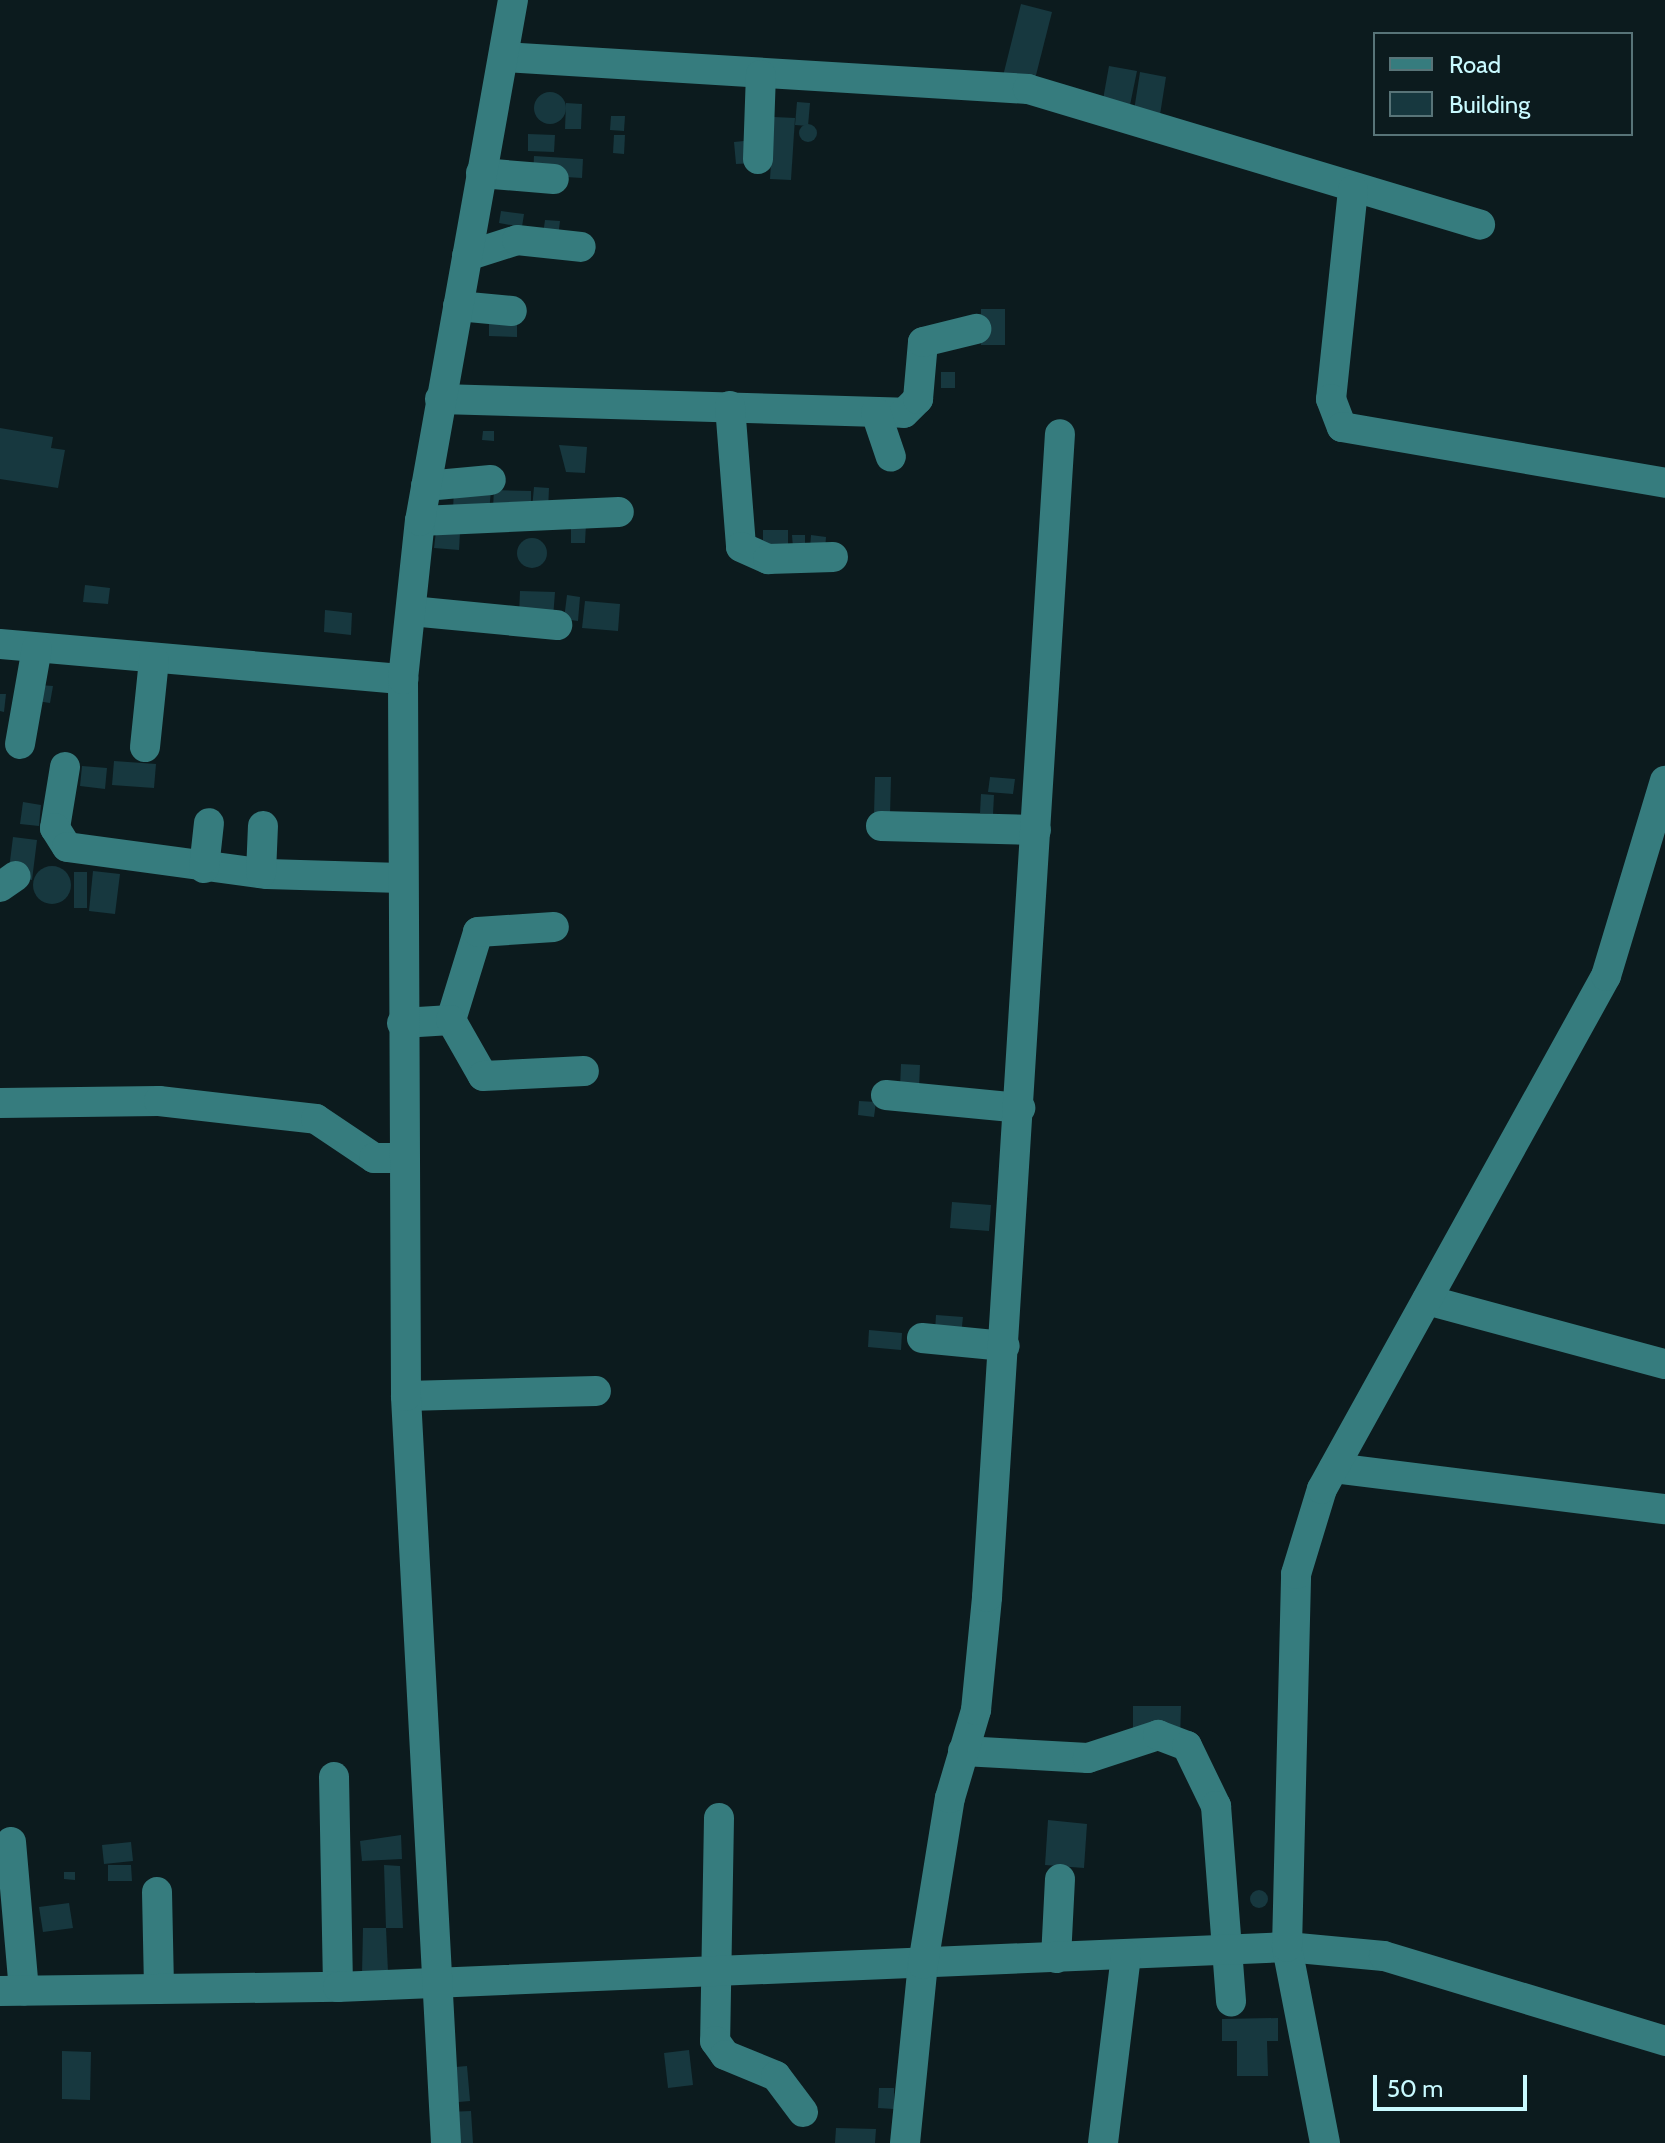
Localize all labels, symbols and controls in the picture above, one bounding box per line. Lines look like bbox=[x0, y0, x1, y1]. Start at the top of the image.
legend bbox=[1373, 32, 1633, 136]
text: Road bbox=[1449, 50, 1501, 79]
text: Building bbox=[1449, 90, 1530, 119]
scale bar bbox=[1377, 2059, 1531, 2109]
text: 50 m bbox=[1387, 2074, 1443, 2103]

